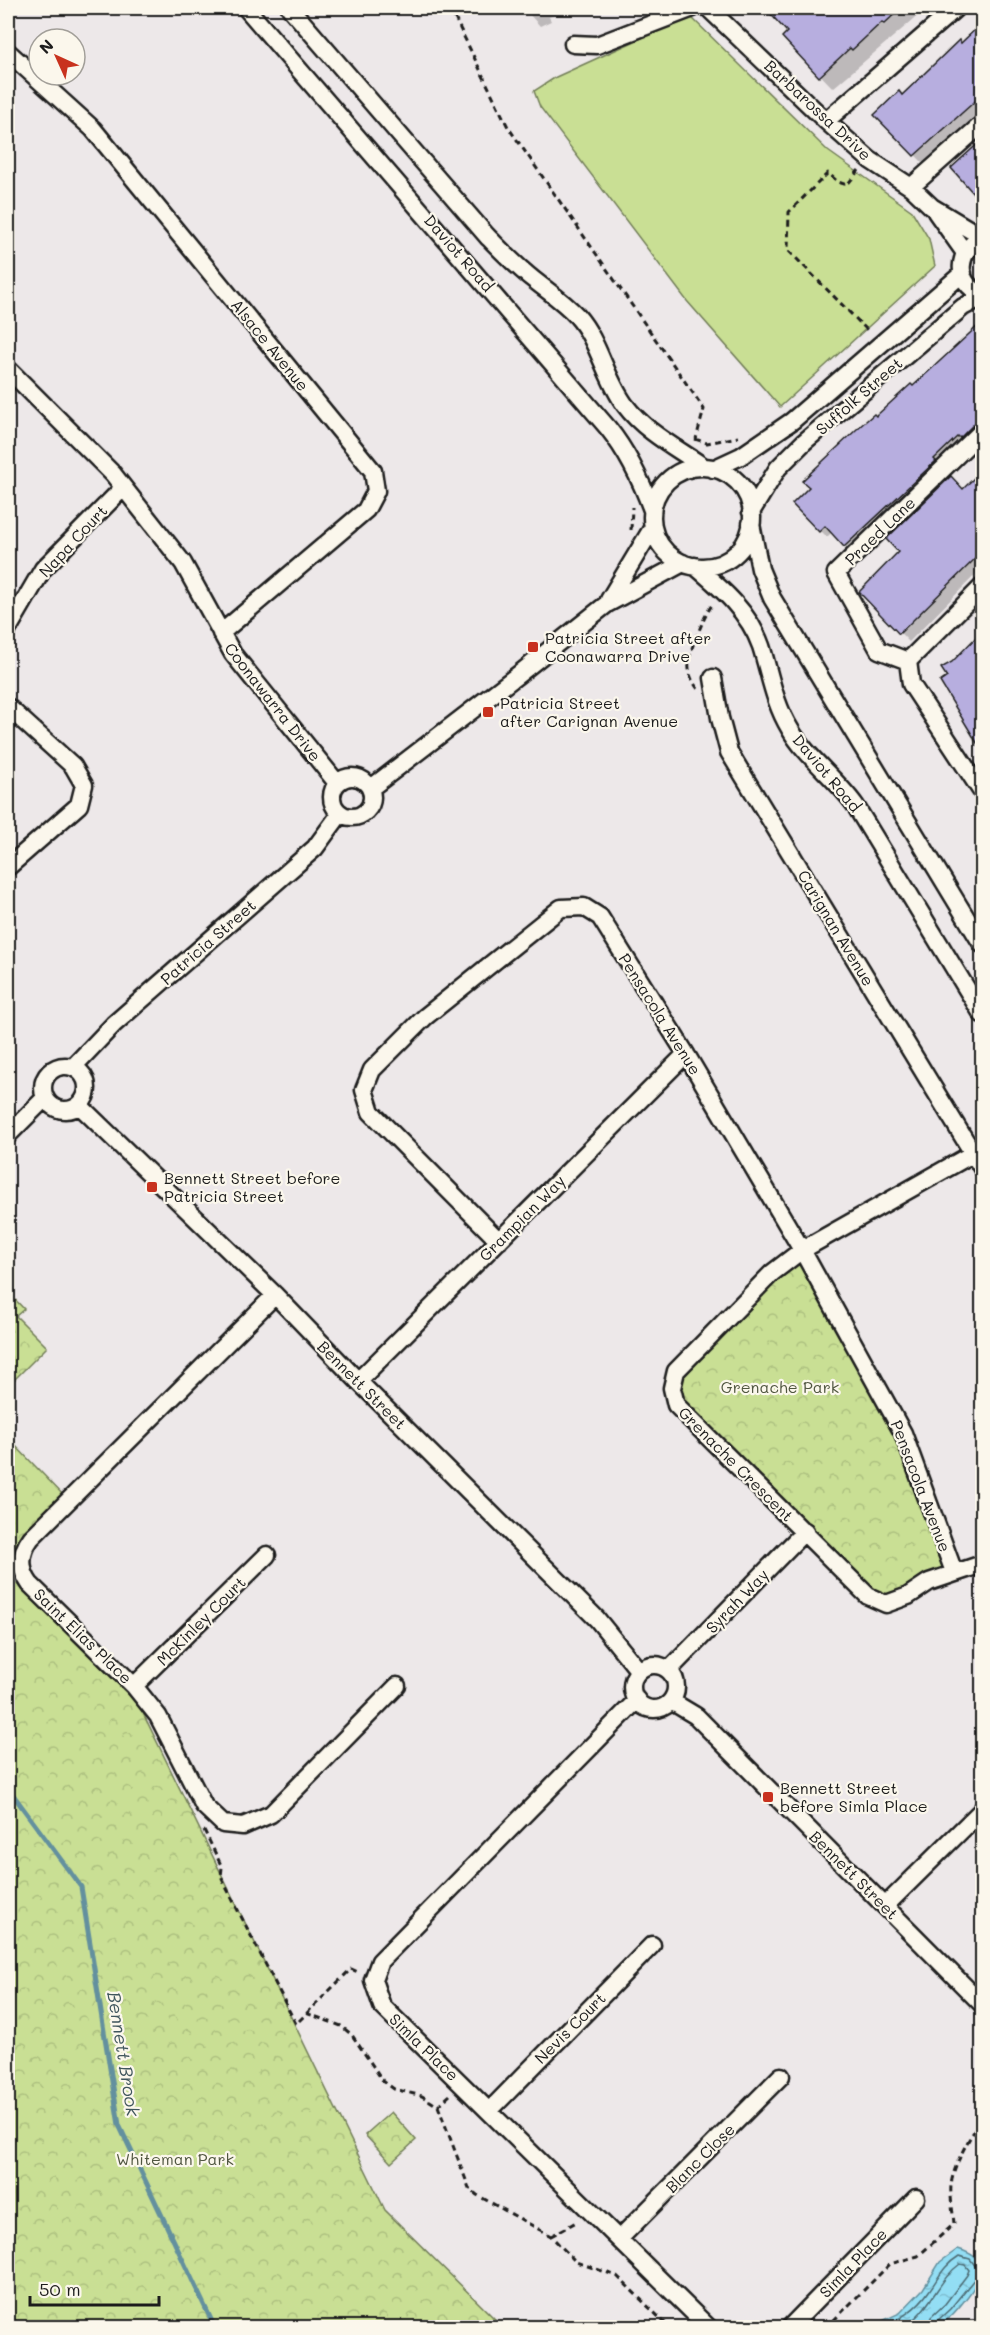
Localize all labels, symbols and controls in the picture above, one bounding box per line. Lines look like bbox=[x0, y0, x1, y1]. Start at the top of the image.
north arrow bbox=[27, 27, 87, 87]
text: N bbox=[34, 34, 58, 58]
street label: Barbarossa Drive bbox=[761, 55, 876, 165]
street label: Daviot Road bbox=[420, 210, 499, 296]
street label: Alsace Avenue bbox=[227, 294, 314, 395]
street label: Suffolk Street bbox=[811, 352, 906, 439]
street label: Praed Lane bbox=[840, 492, 919, 569]
street label: Napa Court bbox=[34, 500, 112, 581]
place label: Patricia Street after Coonawarra Drive bbox=[545, 627, 711, 666]
street label: Coonawarra Drive bbox=[220, 638, 326, 765]
marker: Patricia Street after Coonawarra Drive bbox=[526, 640, 540, 654]
place label: Patricia Street after Carignan Avenue bbox=[500, 692, 678, 731]
marker: Patricia Street after Carignan Avenue bbox=[481, 705, 495, 719]
street label: Daviot Road bbox=[789, 729, 866, 816]
street label: Carignan Avenue bbox=[793, 866, 879, 990]
street label: Patricia Street bbox=[155, 894, 260, 989]
street label: Pensacola Avenue bbox=[615, 949, 706, 1079]
place label: Bennett Street before Patricia Street bbox=[164, 1167, 340, 1206]
street label: Grampian Way bbox=[474, 1170, 569, 1265]
marker: Bennett Street before Patricia Street bbox=[145, 1180, 159, 1194]
street label: Bennett Street bbox=[313, 1336, 411, 1434]
park label: Grenache Park bbox=[721, 1376, 839, 1397]
street label: Grenache Crescent bbox=[674, 1402, 798, 1526]
street label: Pensacola Avenue bbox=[887, 1417, 956, 1555]
street label: Syrah Way bbox=[701, 1564, 773, 1637]
street label: McKinley Court bbox=[152, 1572, 250, 1670]
street label: Saint Elias Place bbox=[30, 1583, 137, 1688]
place label: Bennett Street before Simla Place bbox=[780, 1777, 928, 1816]
marker: Bennett Street before Simla Place bbox=[761, 1790, 775, 1804]
street label: Bennett Street bbox=[805, 1826, 903, 1924]
street label: Nevis Court bbox=[529, 1987, 610, 2068]
water label: Bennett Brook bbox=[102, 1990, 146, 2118]
street label: Simla Place bbox=[385, 2008, 464, 2085]
street label: Blanc Close bbox=[660, 2118, 739, 2197]
park label: Whiteman Park bbox=[116, 2148, 234, 2169]
street label: Simla Place bbox=[814, 2223, 891, 2302]
scale bar bbox=[30, 2269, 159, 2307]
text: 50 m bbox=[39, 2277, 81, 2301]

